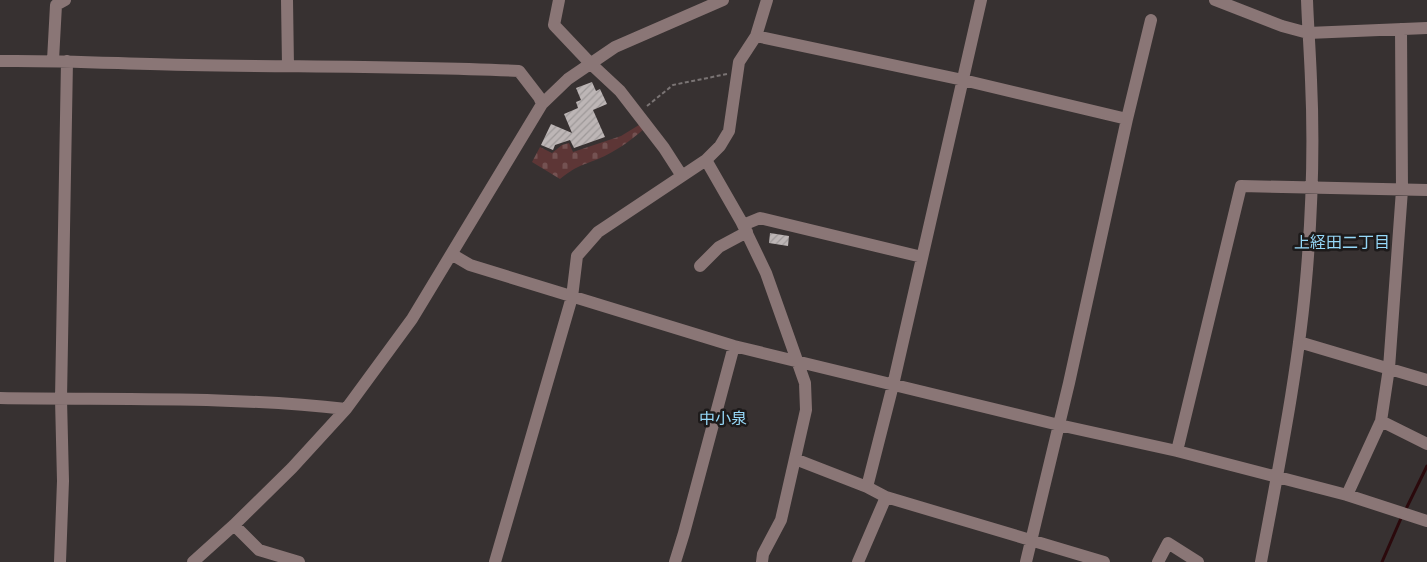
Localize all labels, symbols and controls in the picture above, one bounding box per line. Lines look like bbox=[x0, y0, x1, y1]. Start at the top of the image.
district label: 上経田二丁目 bbox=[1294, 233, 1390, 252]
district label: 中小泉 bbox=[699, 409, 747, 428]

